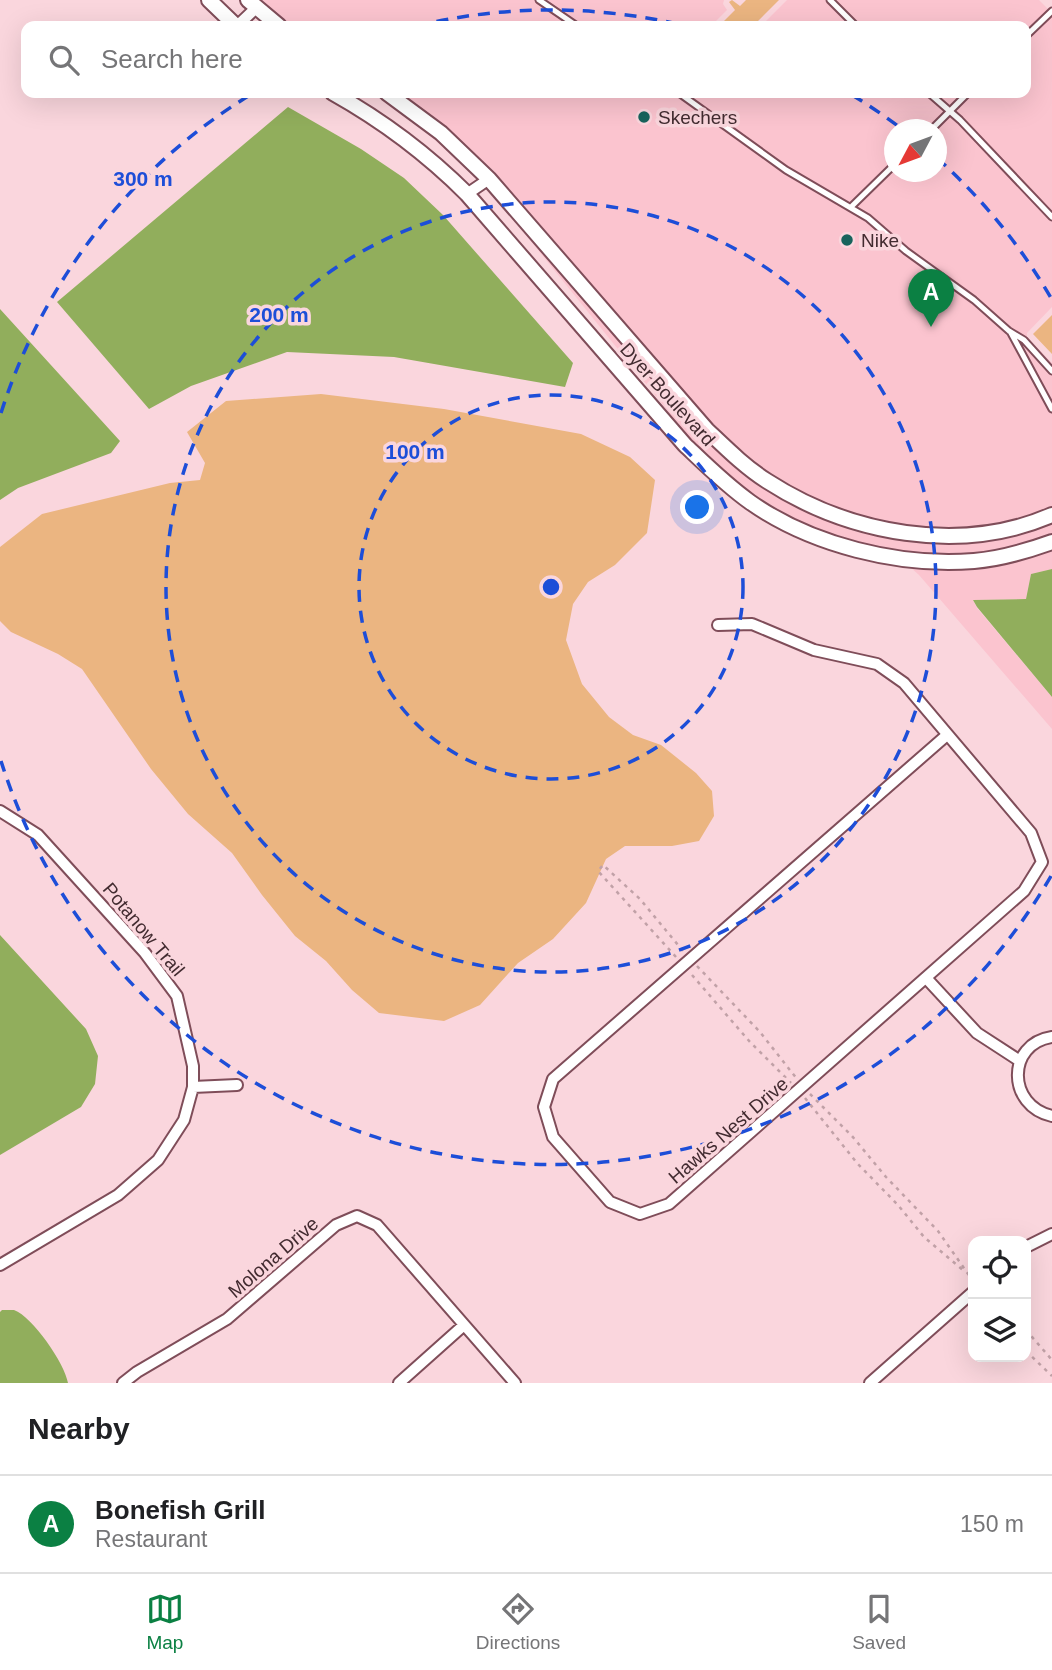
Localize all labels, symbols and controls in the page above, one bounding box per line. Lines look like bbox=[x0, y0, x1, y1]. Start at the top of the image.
search box bbox=[21, 21, 1031, 98]
icon: search bbox=[45, 41, 83, 79]
text: Search here bbox=[101, 44, 243, 74]
place label: Skechers bbox=[658, 107, 737, 128]
marker: Skechers bbox=[636, 109, 652, 125]
north arrow bbox=[884, 119, 947, 182]
text: 300 m bbox=[113, 167, 173, 190]
place label: Nike bbox=[861, 230, 899, 251]
marker: Nike bbox=[839, 232, 855, 248]
pin: A bbox=[908, 269, 954, 327]
text: 200 m bbox=[249, 303, 309, 326]
street label: Dyer Boulevard bbox=[616, 339, 719, 450]
text: 100 m bbox=[385, 440, 445, 463]
your location bbox=[680, 490, 714, 524]
centre of rings bbox=[539, 575, 563, 599]
street label: Potanow Trail bbox=[99, 878, 189, 980]
street label: Hawks Nest Drive bbox=[664, 1073, 792, 1188]
street label: Molona Drive bbox=[224, 1213, 322, 1302]
map controls bbox=[968, 1236, 1031, 1362]
button: locate bbox=[968, 1236, 1031, 1299]
button: layers bbox=[968, 1299, 1031, 1362]
text: Nearby bbox=[28, 1412, 130, 1445]
text: Bonefish Grill bbox=[95, 1495, 265, 1525]
text: A bbox=[43, 1511, 59, 1537]
text: 150 m bbox=[960, 1511, 1024, 1537]
text: Restaurant bbox=[95, 1526, 208, 1552]
tab: Map bbox=[146, 1590, 184, 1654]
tab: Directions bbox=[476, 1590, 560, 1654]
tab: Saved bbox=[852, 1590, 906, 1654]

